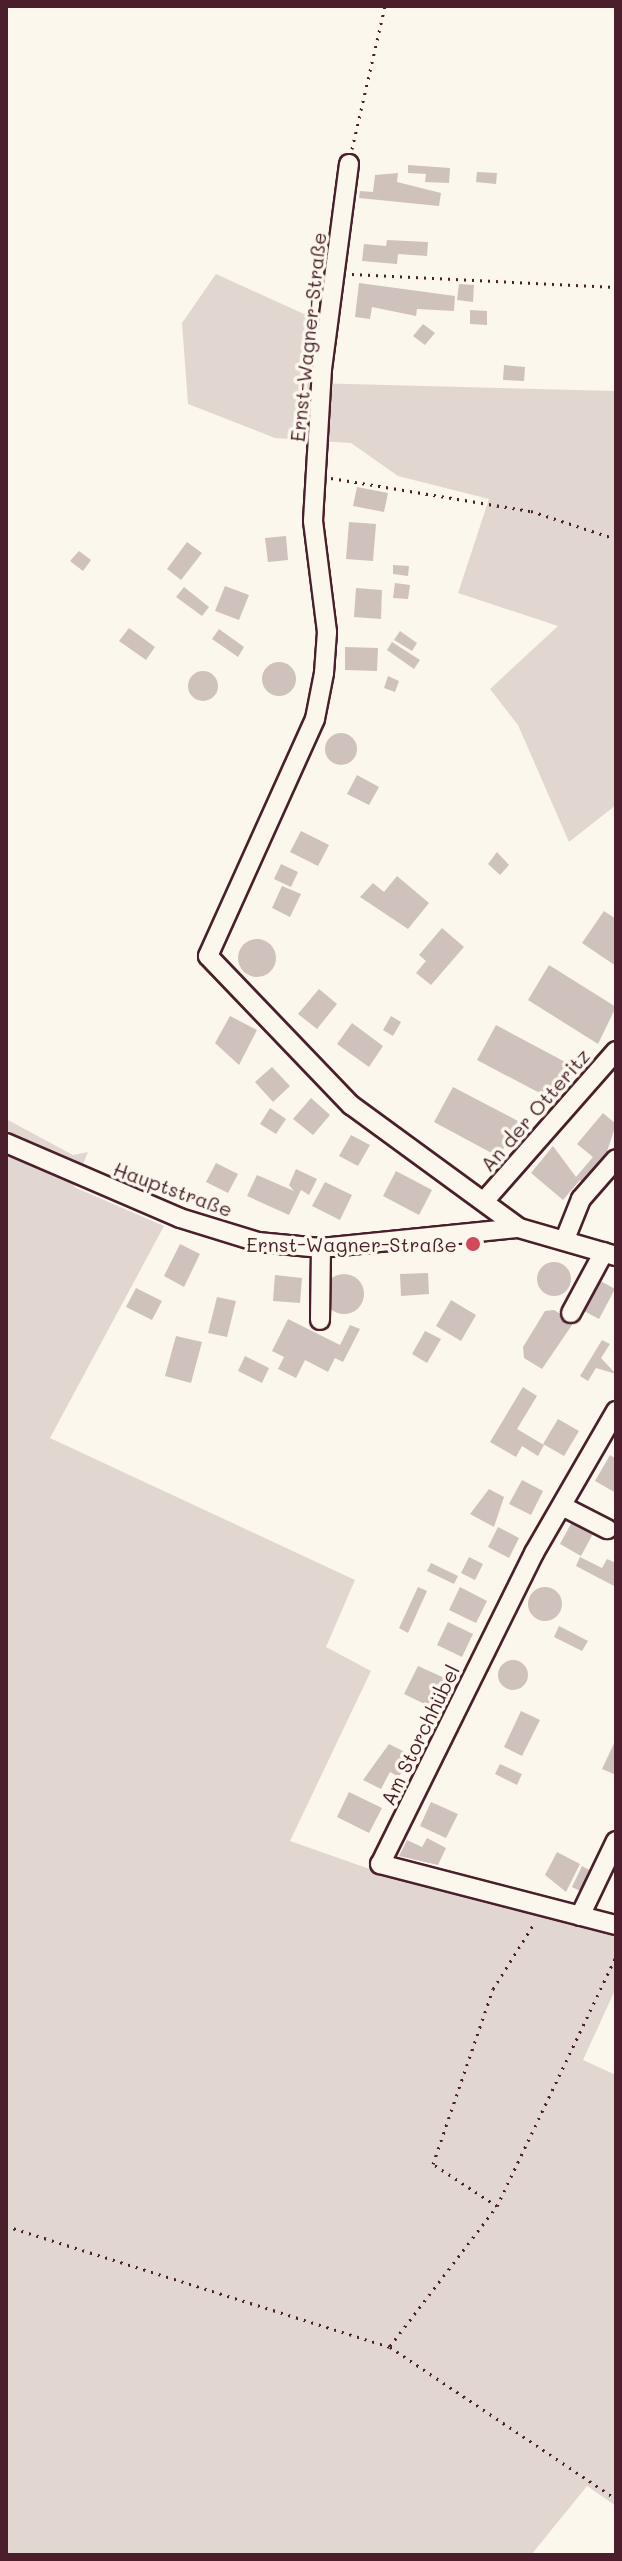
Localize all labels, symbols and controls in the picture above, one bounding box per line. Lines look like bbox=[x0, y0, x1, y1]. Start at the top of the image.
street label: Ernst-Wagner-Straße bbox=[285, 231, 331, 443]
street label: An der Otteritz bbox=[475, 1044, 595, 1176]
street label: Hauptstraße bbox=[110, 1156, 236, 1222]
place label: Ernst-Wagner-Straße bbox=[246, 1232, 457, 1256]
marker: Ernst-Wagner-Straße bbox=[464, 1235, 482, 1253]
street label: Am Storchhübel bbox=[376, 1661, 464, 1809]

